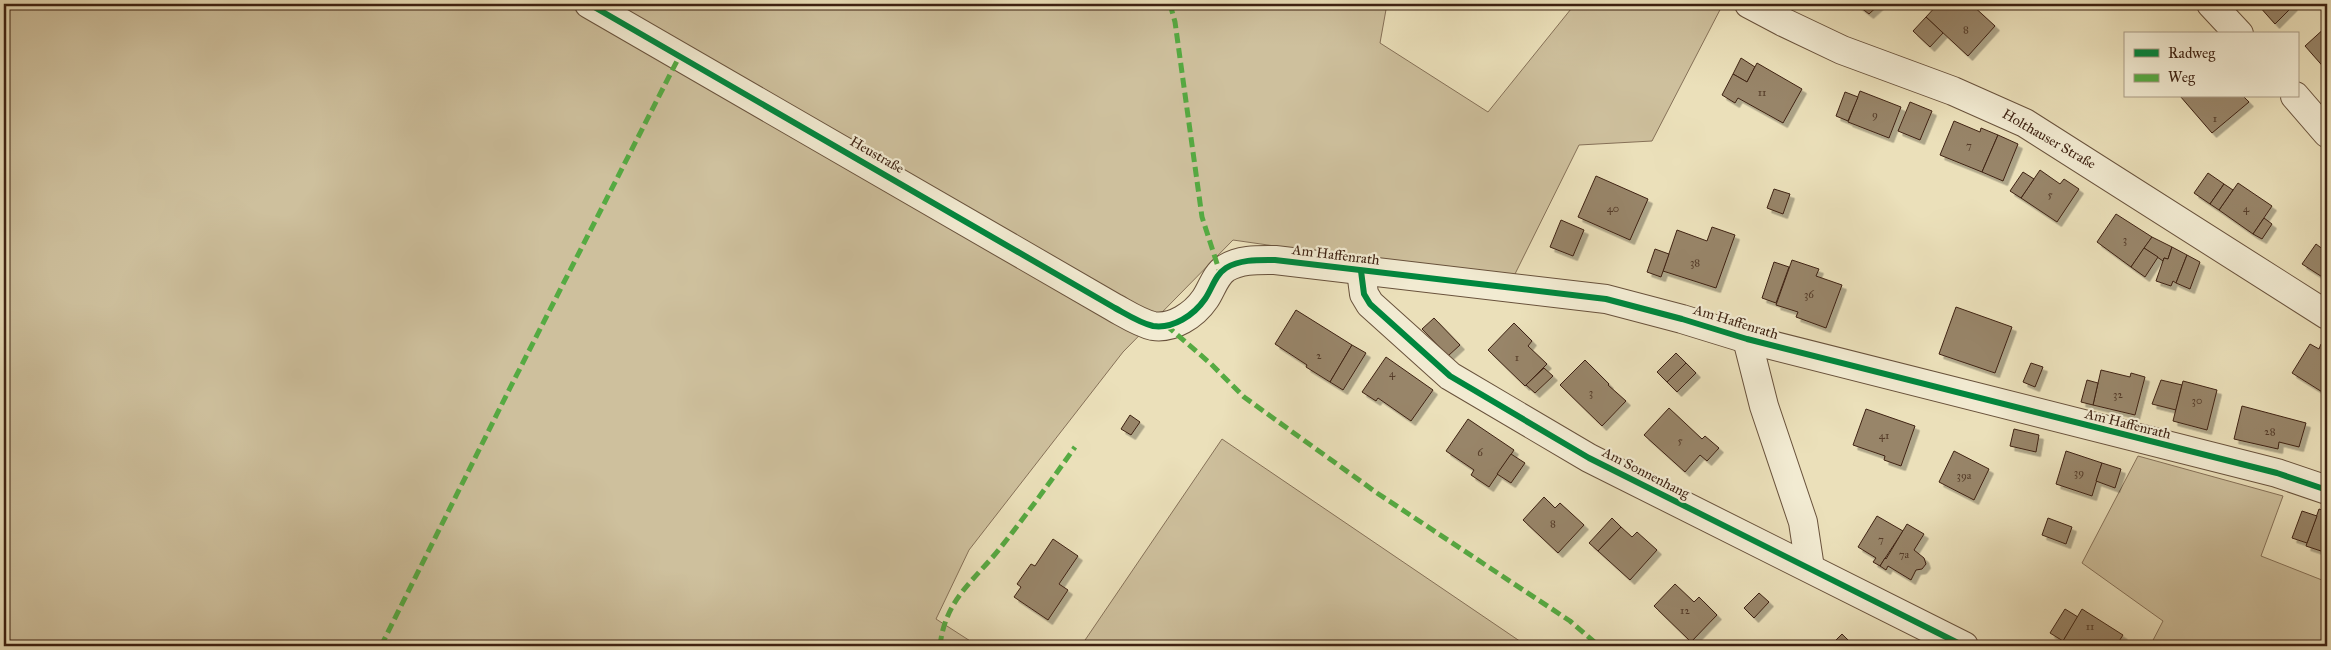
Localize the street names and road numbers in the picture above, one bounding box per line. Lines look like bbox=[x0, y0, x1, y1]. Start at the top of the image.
street label: Holthauser Straße bbox=[1999, 105, 2099, 173]
street label: Heustraße bbox=[847, 133, 907, 177]
street label: Am Haffenrath bbox=[1290, 241, 1381, 269]
street label: Am Haffenrath bbox=[1691, 301, 1781, 343]
street label: Am Haffenrath bbox=[2082, 405, 2173, 443]
street label: Am Sonnenhang bbox=[1599, 443, 1693, 503]

